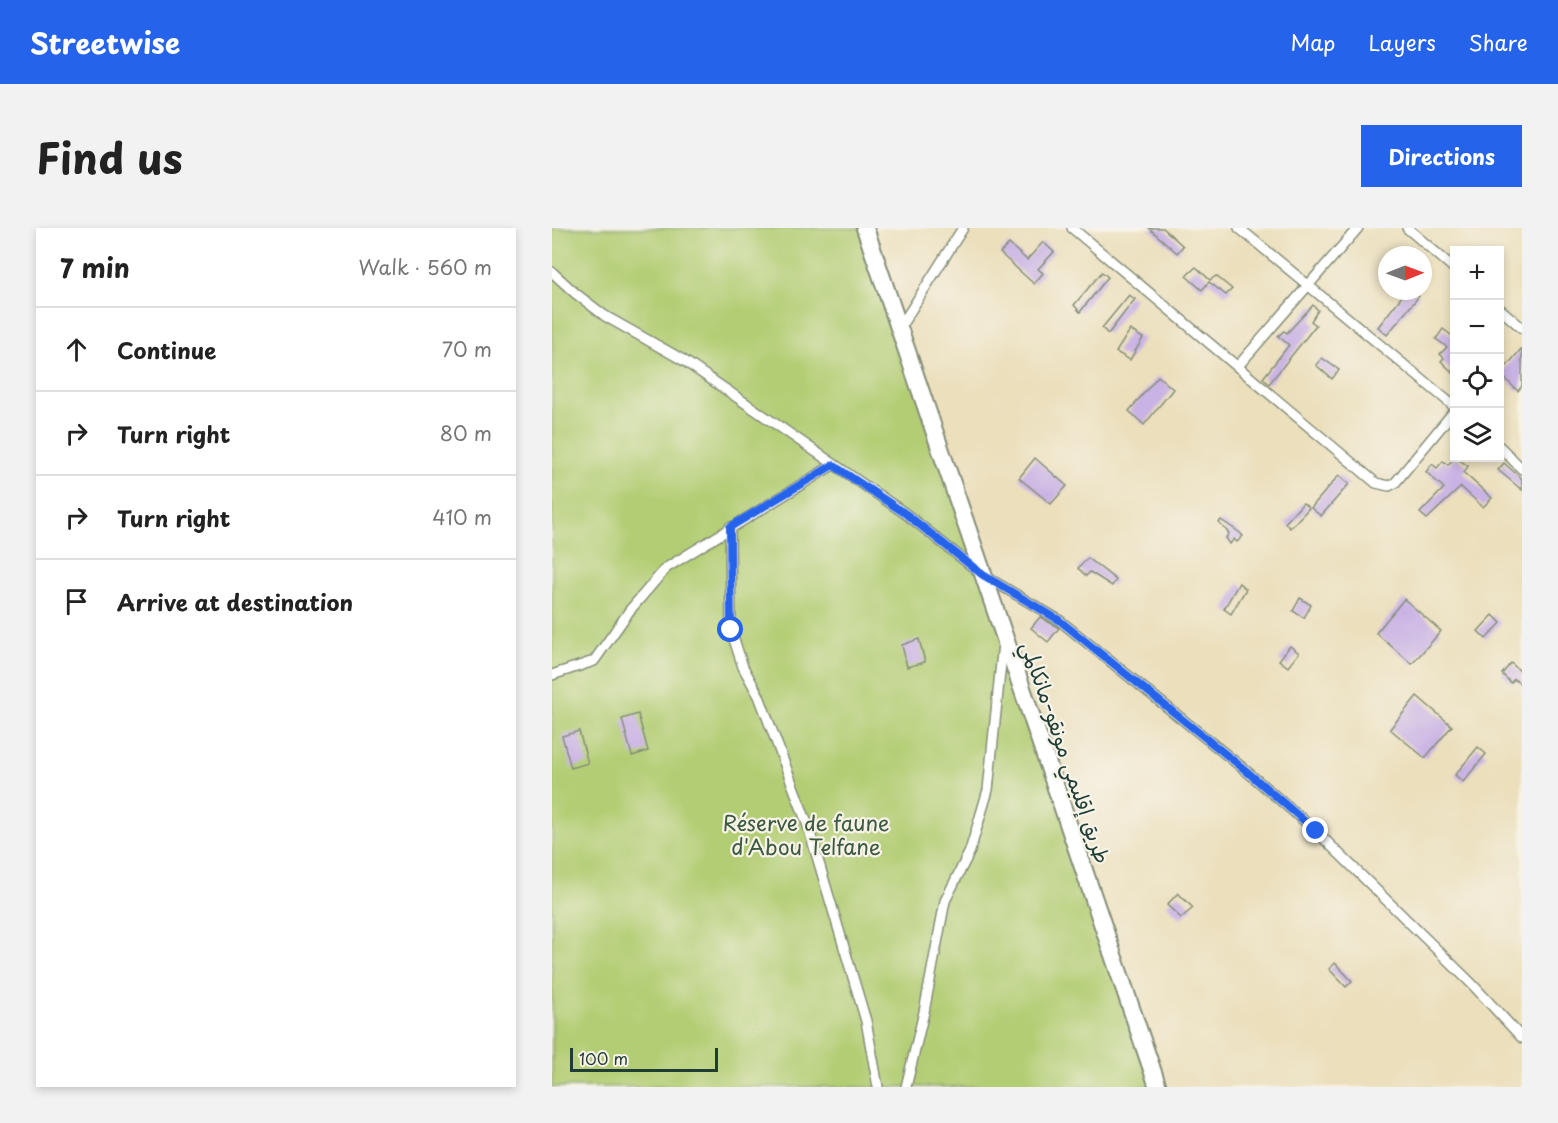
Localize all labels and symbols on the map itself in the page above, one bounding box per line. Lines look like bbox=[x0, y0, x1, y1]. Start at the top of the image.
north arrow bbox=[1378, 246, 1432, 300]
route start bbox=[717, 616, 743, 642]
street label: طريق إقليمي مونقو-مانكالمي bbox=[1009, 637, 1120, 869]
park label: Réserve de faune d'Abou Telfane bbox=[722, 806, 890, 862]
route end bbox=[1302, 817, 1328, 843]
scale bar bbox=[570, 1045, 718, 1072]

